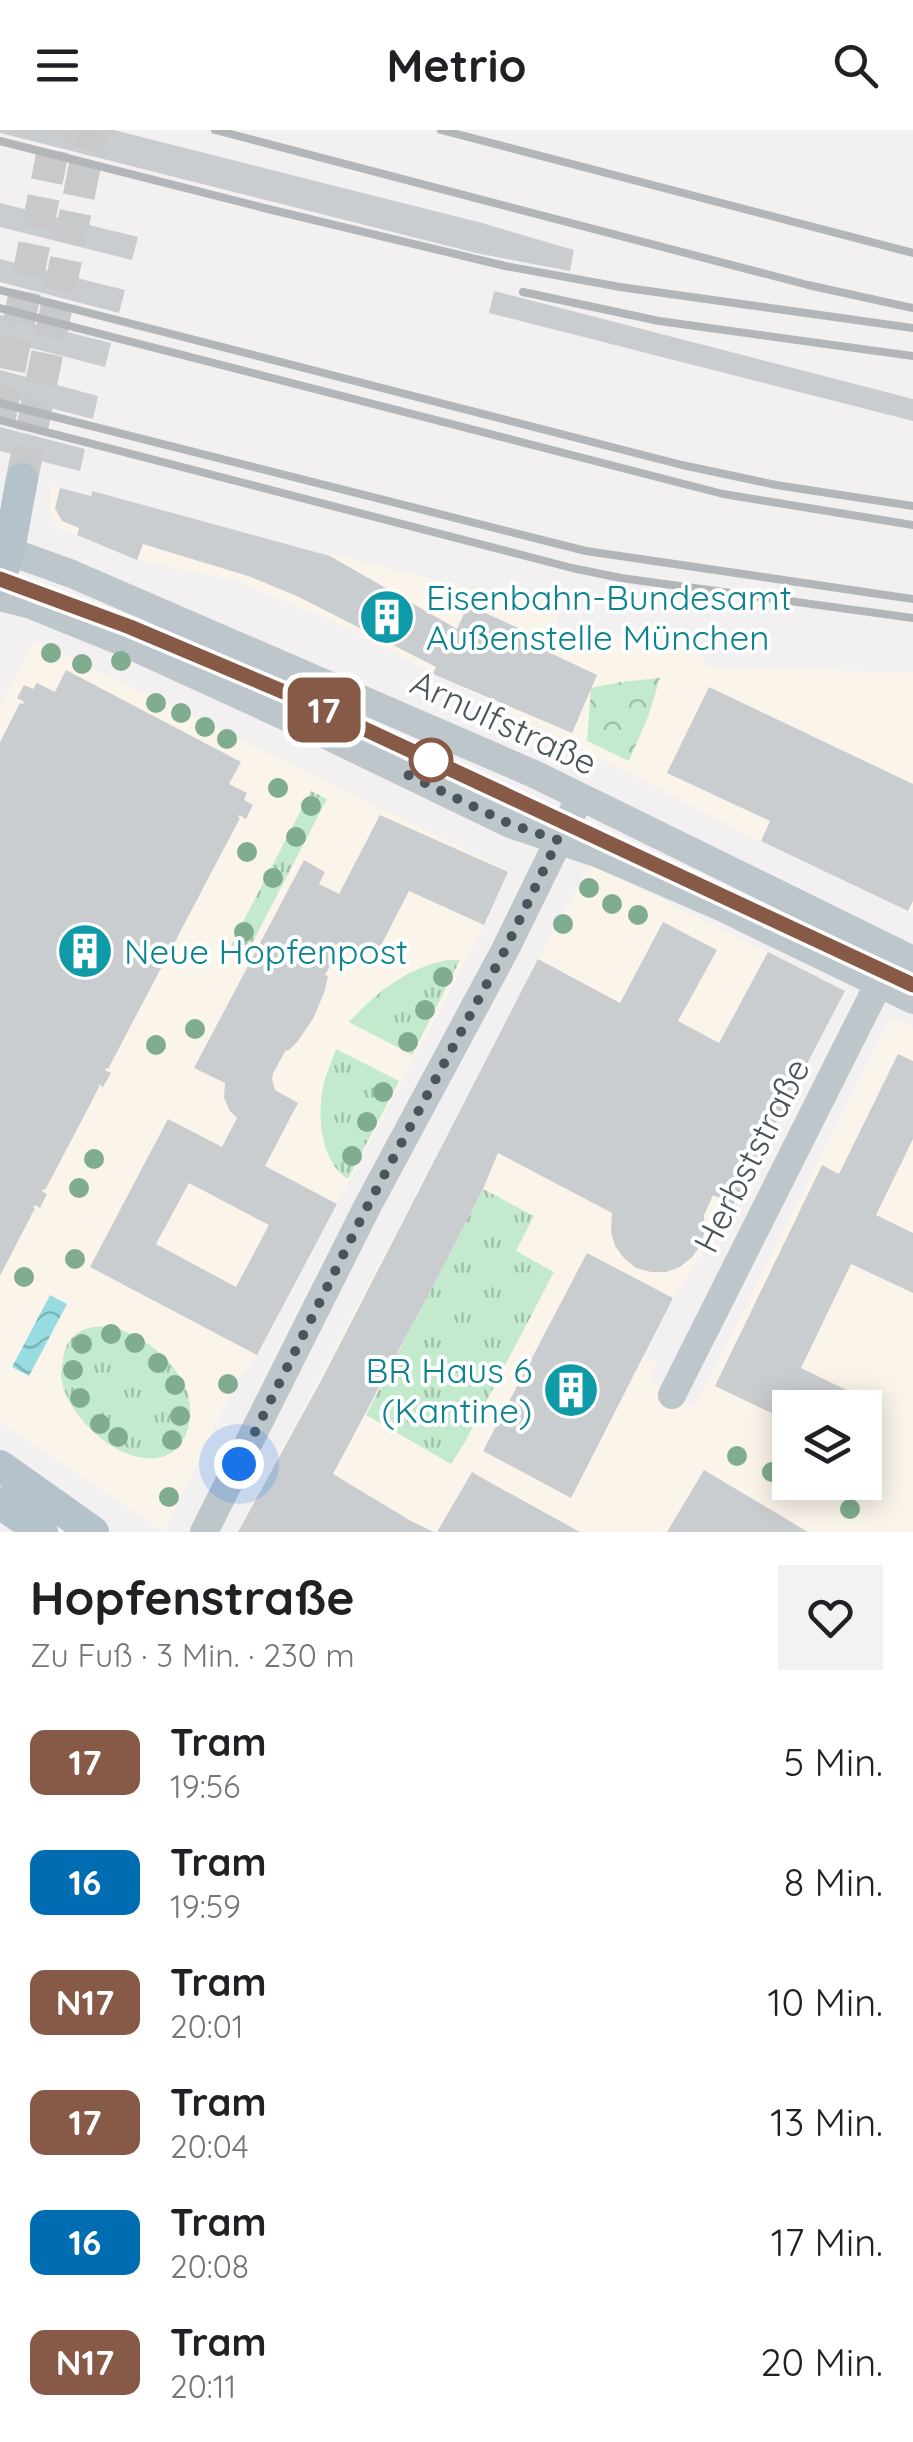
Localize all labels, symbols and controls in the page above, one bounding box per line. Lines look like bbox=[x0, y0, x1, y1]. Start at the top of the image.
text: Metrio bbox=[386, 37, 527, 93]
icon: menu bbox=[30, 38, 85, 93]
icon: search bbox=[828, 38, 883, 93]
place label: Eisenbahn-Bundesamt Außenstelle München bbox=[426, 575, 792, 659]
building icon: Eisenbahn-Bundesamt Außenstelle München bbox=[357, 587, 417, 647]
street label: Arnulfstraße bbox=[404, 660, 604, 784]
line badge: 17 bbox=[279, 678, 369, 742]
text: 17 bbox=[308, 688, 340, 732]
unlabelled marker bbox=[410, 739, 452, 781]
building icon: Neue Hopfenpost bbox=[55, 921, 115, 981]
place label: Neue Hopfenpost bbox=[124, 929, 408, 973]
street label: Herbststraße bbox=[683, 1050, 819, 1260]
place label: BR Haus 6 (Kantine) bbox=[365, 1348, 532, 1432]
building icon: BR Haus 6 (Kantine) bbox=[541, 1360, 601, 1420]
map controls bbox=[772, 1390, 882, 1500]
button: layers bbox=[772, 1390, 882, 1500]
your location bbox=[214, 1439, 264, 1489]
button: heart bbox=[778, 1565, 883, 1670]
text: Hopfenstraße bbox=[30, 1567, 355, 1627]
text: Zu Fuß · 3 Min. · 230 m bbox=[30, 1635, 355, 1675]
text: Tram bbox=[170, 1718, 266, 1766]
text: 5 Min. bbox=[784, 1738, 883, 1786]
text: 17 bbox=[69, 1740, 101, 1784]
text: 19:56 bbox=[170, 1766, 240, 1806]
text: Tram bbox=[170, 1838, 266, 1886]
text: 8 Min. bbox=[784, 1858, 883, 1906]
text: 16 bbox=[69, 1860, 101, 1904]
text: 19:59 bbox=[170, 1886, 241, 1926]
text: Tram bbox=[170, 1958, 266, 2006]
text: 10 Min. bbox=[768, 1978, 883, 2026]
text: N17 bbox=[56, 1980, 114, 2024]
text: 20:01 bbox=[170, 2006, 244, 2046]
text: Tram bbox=[170, 2078, 266, 2126]
text: 13 Min. bbox=[770, 2098, 883, 2146]
text: 17 bbox=[69, 2100, 101, 2144]
text: 20:04 bbox=[170, 2126, 249, 2166]
text: Tram bbox=[170, 2198, 266, 2246]
text: 17 Min. bbox=[771, 2218, 883, 2266]
text: 16 bbox=[69, 2220, 101, 2264]
text: 20:08 bbox=[170, 2246, 249, 2286]
text: Tram bbox=[170, 2318, 266, 2366]
text: 20 Min. bbox=[761, 2338, 883, 2386]
text: N17 bbox=[56, 2340, 114, 2384]
text: 20:11 bbox=[170, 2366, 236, 2406]

